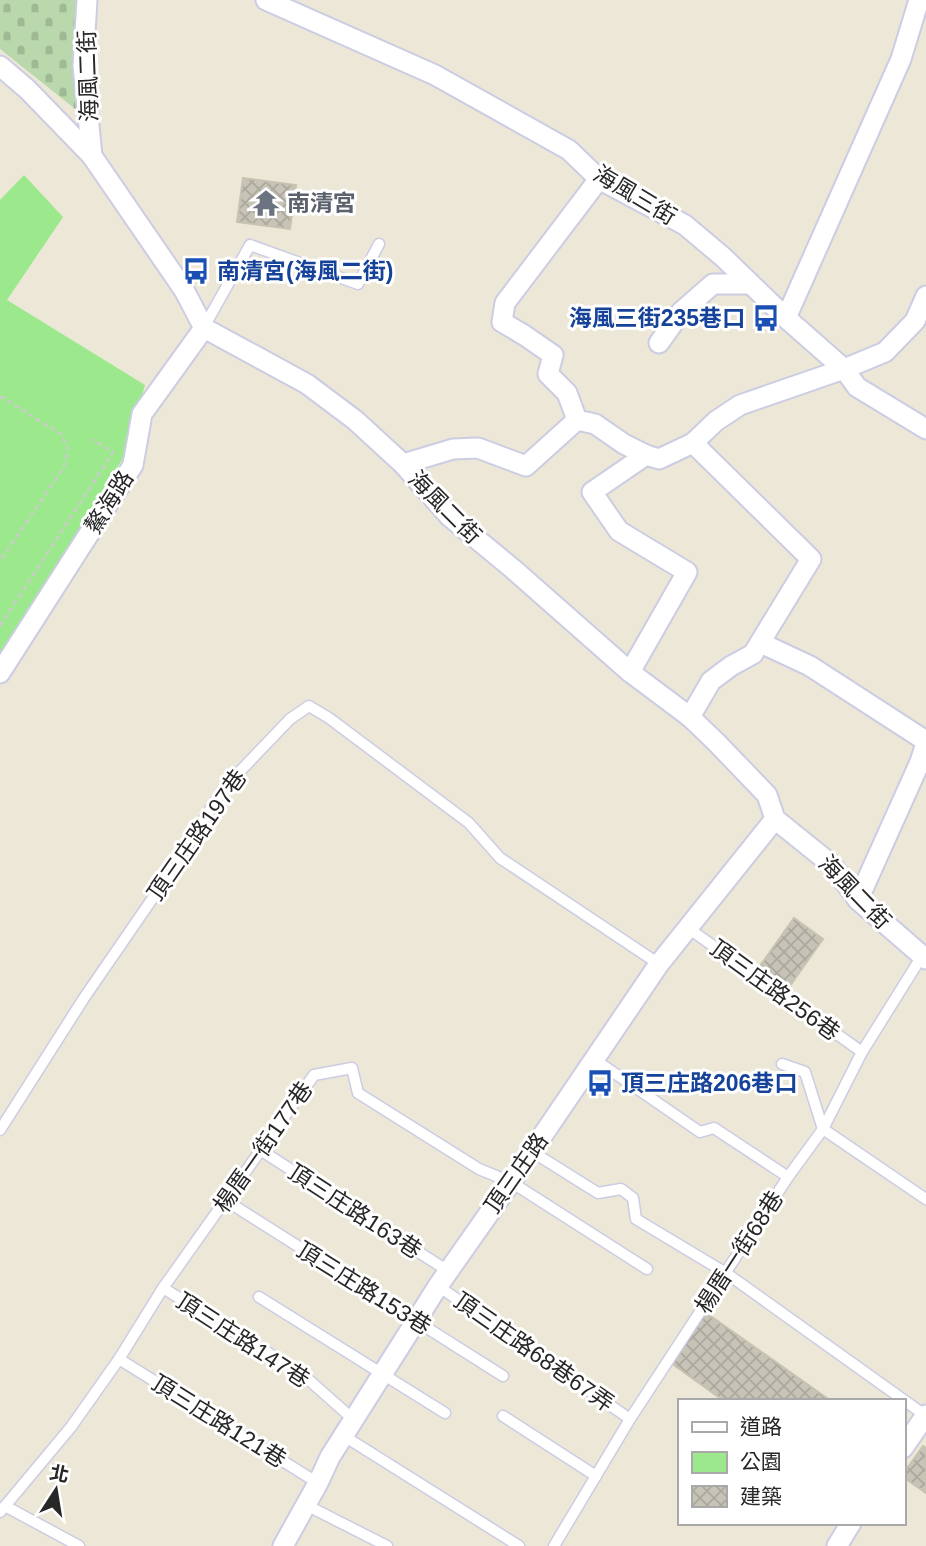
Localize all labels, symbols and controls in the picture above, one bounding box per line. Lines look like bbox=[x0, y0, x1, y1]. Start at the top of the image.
street label: 海風二街 bbox=[73, 30, 103, 122]
street label: 海風三街 bbox=[589, 160, 681, 230]
temple icon: 南清宮 bbox=[251, 188, 281, 218]
place label: 南清宮 bbox=[287, 190, 356, 216]
bus stop icon: 南清宮(海風二街) bbox=[181, 256, 211, 286]
place label: 南清宮(海風二街) bbox=[217, 258, 393, 284]
bus stop icon: 海風三街235巷口 bbox=[751, 303, 781, 333]
place label: 海風三街235巷口 bbox=[569, 305, 745, 331]
street label: 海風二街 bbox=[403, 465, 487, 549]
street label: 鰲海路 bbox=[80, 466, 138, 538]
street label: 頂三庄路197巷 bbox=[142, 765, 252, 905]
street label: 海風二街 bbox=[814, 850, 896, 934]
street label: 頂三庄路256巷 bbox=[705, 934, 845, 1046]
bus stop icon: 頂三庄路206巷口 bbox=[585, 1068, 615, 1098]
place label: 頂三庄路206巷口 bbox=[621, 1070, 797, 1096]
street label: 楊厝一街177巷 bbox=[208, 1077, 318, 1217]
street label: 頂三庄路 bbox=[479, 1128, 553, 1218]
street label: 頂三庄路163巷 bbox=[284, 1158, 426, 1264]
street label: 楊厝一街68巷 bbox=[690, 1186, 788, 1318]
street label: 頂三庄路153巷 bbox=[292, 1236, 436, 1340]
street label: 頂三庄路147巷 bbox=[172, 1287, 314, 1393]
street label: 頂三庄路68巷67弄 bbox=[449, 1287, 619, 1417]
street label: 頂三庄路121巷 bbox=[147, 1369, 291, 1473]
legend bbox=[678, 1399, 905, 1525]
text: 道路 bbox=[740, 1415, 782, 1438]
text: 公園 bbox=[740, 1450, 782, 1473]
north arrow bbox=[21, 1455, 91, 1525]
text: 北 bbox=[48, 1462, 71, 1486]
text: 建築 bbox=[740, 1485, 782, 1508]

